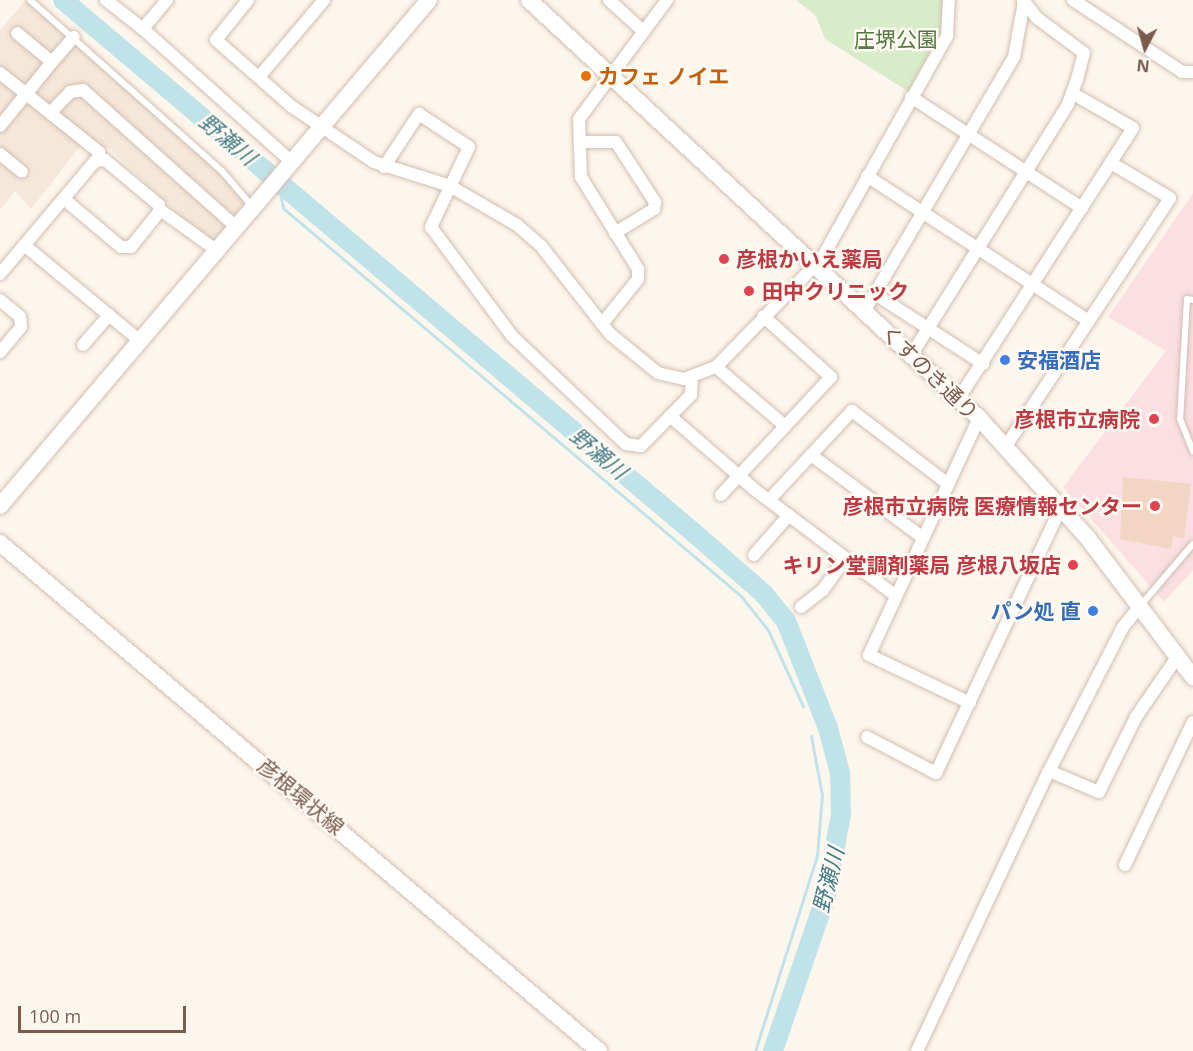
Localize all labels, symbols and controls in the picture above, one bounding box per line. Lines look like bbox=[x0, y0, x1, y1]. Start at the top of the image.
north arrow bbox=[1115, 18, 1175, 78]
park label: 庄堺公園 bbox=[854, 26, 938, 52]
text: N bbox=[1136, 54, 1151, 78]
place label: カフェ ノイエ bbox=[598, 63, 729, 89]
marker: カフェ ノイエ bbox=[579, 69, 593, 83]
water label: 野瀬川 bbox=[194, 108, 262, 170]
place label: 彦根かいえ薬局 bbox=[736, 246, 883, 272]
marker: 彦根かいえ薬局 bbox=[717, 252, 731, 266]
place label: 田中クリニック bbox=[762, 278, 909, 304]
marker: 田中クリニック bbox=[740, 282, 758, 300]
street label: くすのき通り bbox=[876, 319, 984, 425]
place label: 安福酒店 bbox=[1017, 347, 1101, 373]
marker: 安福酒店 bbox=[998, 353, 1012, 367]
place label: 彦根市立病院 bbox=[1014, 406, 1140, 432]
marker: 彦根市立病院 bbox=[1145, 410, 1163, 428]
water label: 野瀬川 bbox=[565, 422, 633, 484]
place label: 彦根市立病院 医療情報センター bbox=[843, 493, 1142, 519]
marker: 彦根市立病院 医療情報センター bbox=[1146, 497, 1164, 515]
place label: キリン堂調剤薬局 彦根八坂店 bbox=[783, 552, 1061, 578]
marker: キリン堂調剤薬局 彦根八坂店 bbox=[1066, 558, 1080, 572]
place label: パン処 直 bbox=[992, 598, 1081, 624]
marker: パン処 直 bbox=[1086, 604, 1100, 618]
street label: 彦根環状線 bbox=[253, 753, 349, 839]
water label: 野瀬川 bbox=[807, 845, 849, 915]
scale bar bbox=[21, 994, 189, 1032]
text: 100 m bbox=[29, 1004, 81, 1028]

